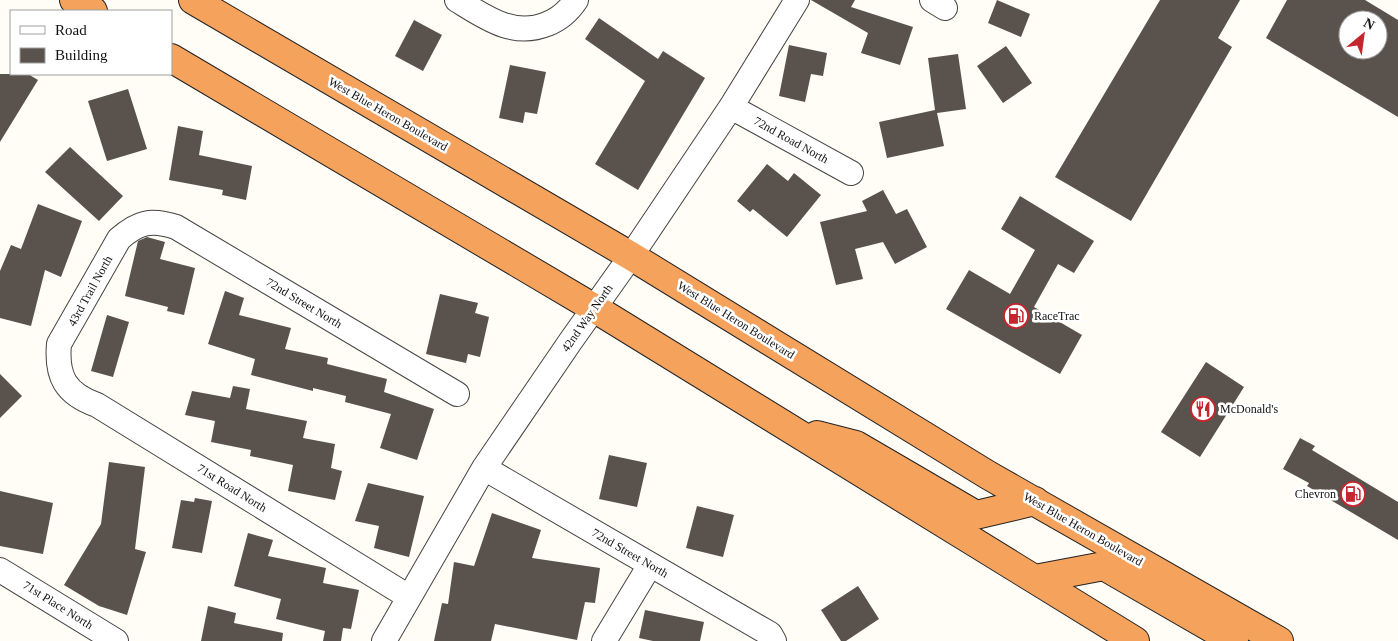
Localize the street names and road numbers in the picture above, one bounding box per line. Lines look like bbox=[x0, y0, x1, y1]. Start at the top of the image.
street label: West Blue Heron Boulevard bbox=[326, 74, 450, 154]
street label: 72nd Road North bbox=[751, 114, 831, 166]
street label: 43rd Trail North bbox=[65, 253, 115, 329]
street label: 72nd Street North bbox=[264, 275, 344, 331]
street label: West Blue Heron Boulevard bbox=[675, 278, 797, 362]
street label: 42nd Way North bbox=[558, 281, 616, 355]
street label: 71st Road North bbox=[195, 461, 269, 515]
street label: West Blue Heron Boulevard bbox=[1021, 489, 1145, 569]
street label: 72nd Street North bbox=[589, 525, 671, 581]
street label: 71st Place North bbox=[20, 578, 96, 632]

